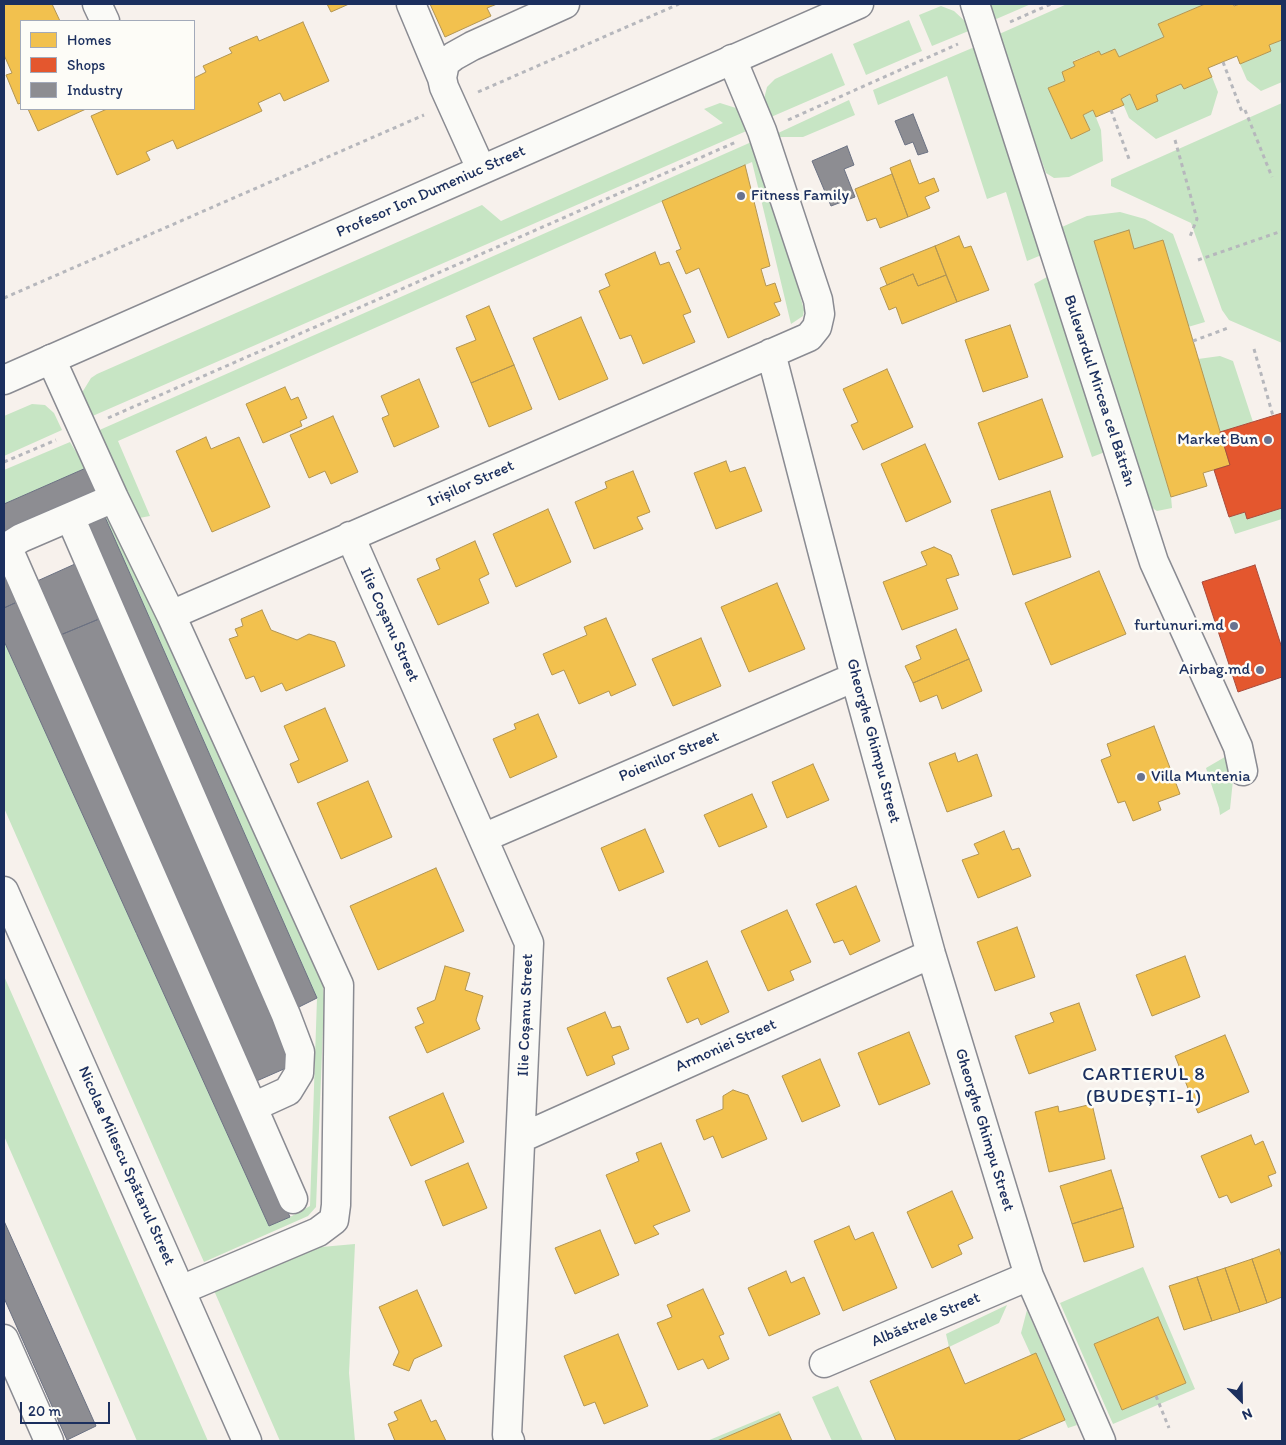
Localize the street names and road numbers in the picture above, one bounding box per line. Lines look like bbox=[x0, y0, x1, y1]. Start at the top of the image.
street label: Profesor Ion Dumeniuc Street bbox=[334, 142, 528, 242]
street label: Bulevardul Mircea cel Bătrân bbox=[1059, 293, 1139, 489]
street label: Irișilor Street bbox=[425, 456, 517, 512]
street label: Ilie Coșanu Street bbox=[355, 565, 423, 685]
street label: Gheorghe Ghimpu Street bbox=[842, 657, 904, 825]
street label: Poienilor Street bbox=[616, 727, 722, 787]
street label: Ilie Coșanu Street bbox=[514, 953, 538, 1077]
street label: Armoniei Street bbox=[673, 1015, 779, 1077]
street label: Gheorghe Ghimpu Street bbox=[950, 1046, 1018, 1214]
street label: Nicolae Milescu Spătarul Street bbox=[73, 1063, 179, 1269]
street label: Albăstrele Street bbox=[869, 1288, 983, 1352]

